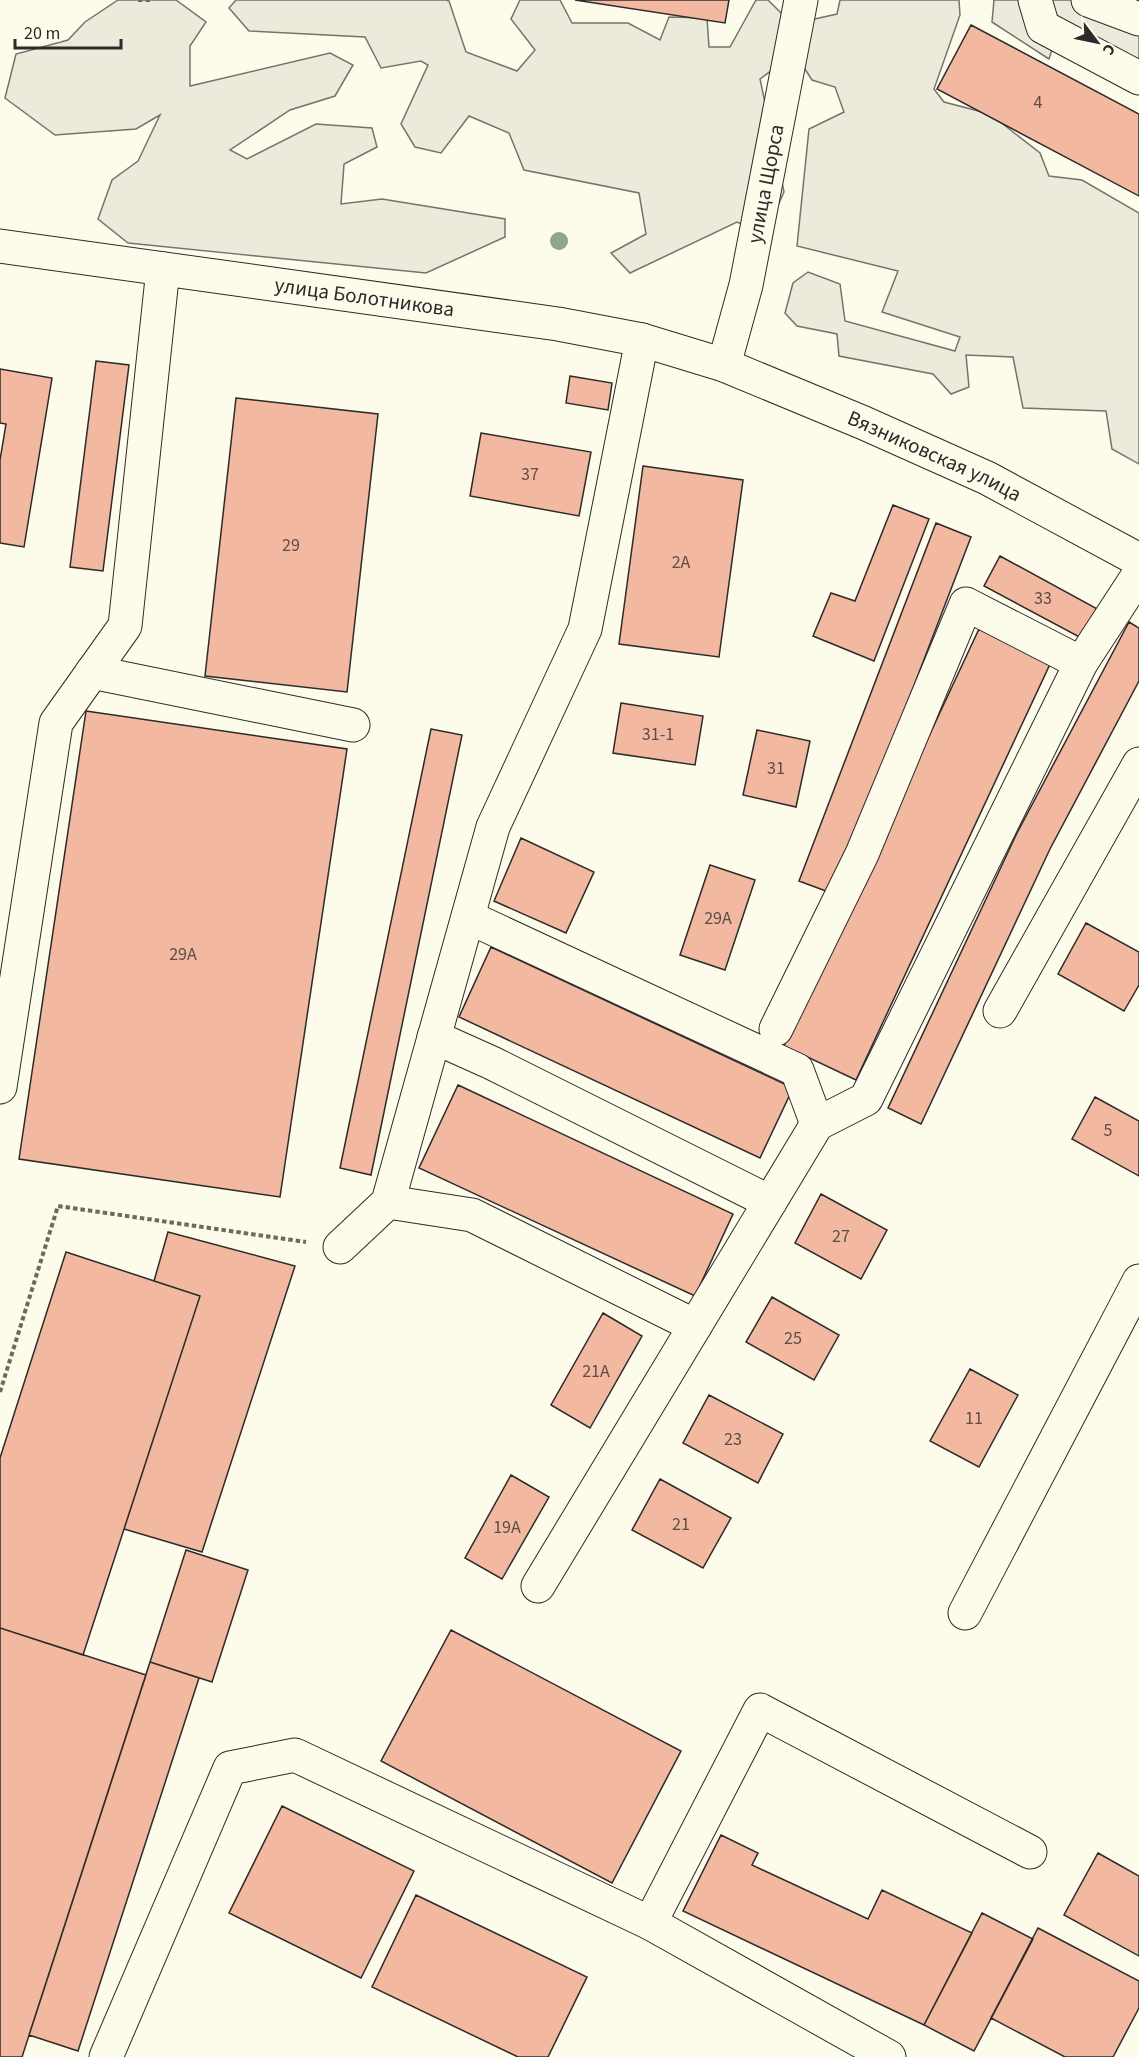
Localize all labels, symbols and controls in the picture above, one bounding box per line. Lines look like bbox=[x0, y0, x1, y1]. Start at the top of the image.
scale bar bbox=[15, 12, 122, 50]
north arrow bbox=[1067, 12, 1127, 72]
text: 20 m bbox=[24, 21, 60, 46]
text: С bbox=[1097, 40, 1121, 59]
house number: 4 bbox=[1034, 90, 1043, 115]
street label: улица Щорса bbox=[739, 122, 792, 246]
street label: улица Болотникова bbox=[273, 270, 456, 324]
street label: Вязниковская улица bbox=[843, 403, 1027, 509]
house number: 37 bbox=[521, 462, 539, 487]
house number: 29 bbox=[282, 533, 300, 558]
house number: 2А bbox=[672, 550, 691, 575]
house number: 33 bbox=[1034, 586, 1052, 611]
house number: 31-1 bbox=[642, 722, 674, 747]
house number: 31 bbox=[767, 756, 785, 781]
house number: 29А bbox=[704, 906, 732, 931]
house number: 29А bbox=[169, 942, 197, 967]
house number: 5 bbox=[1104, 1118, 1113, 1143]
house number: 27 bbox=[832, 1224, 850, 1249]
house number: 25 bbox=[784, 1326, 802, 1351]
house number: 21А bbox=[582, 1359, 610, 1384]
house number: 11 bbox=[965, 1406, 983, 1431]
house number: 23 bbox=[724, 1427, 742, 1452]
house number: 21 bbox=[672, 1512, 690, 1537]
house number: 19А bbox=[493, 1515, 521, 1540]

